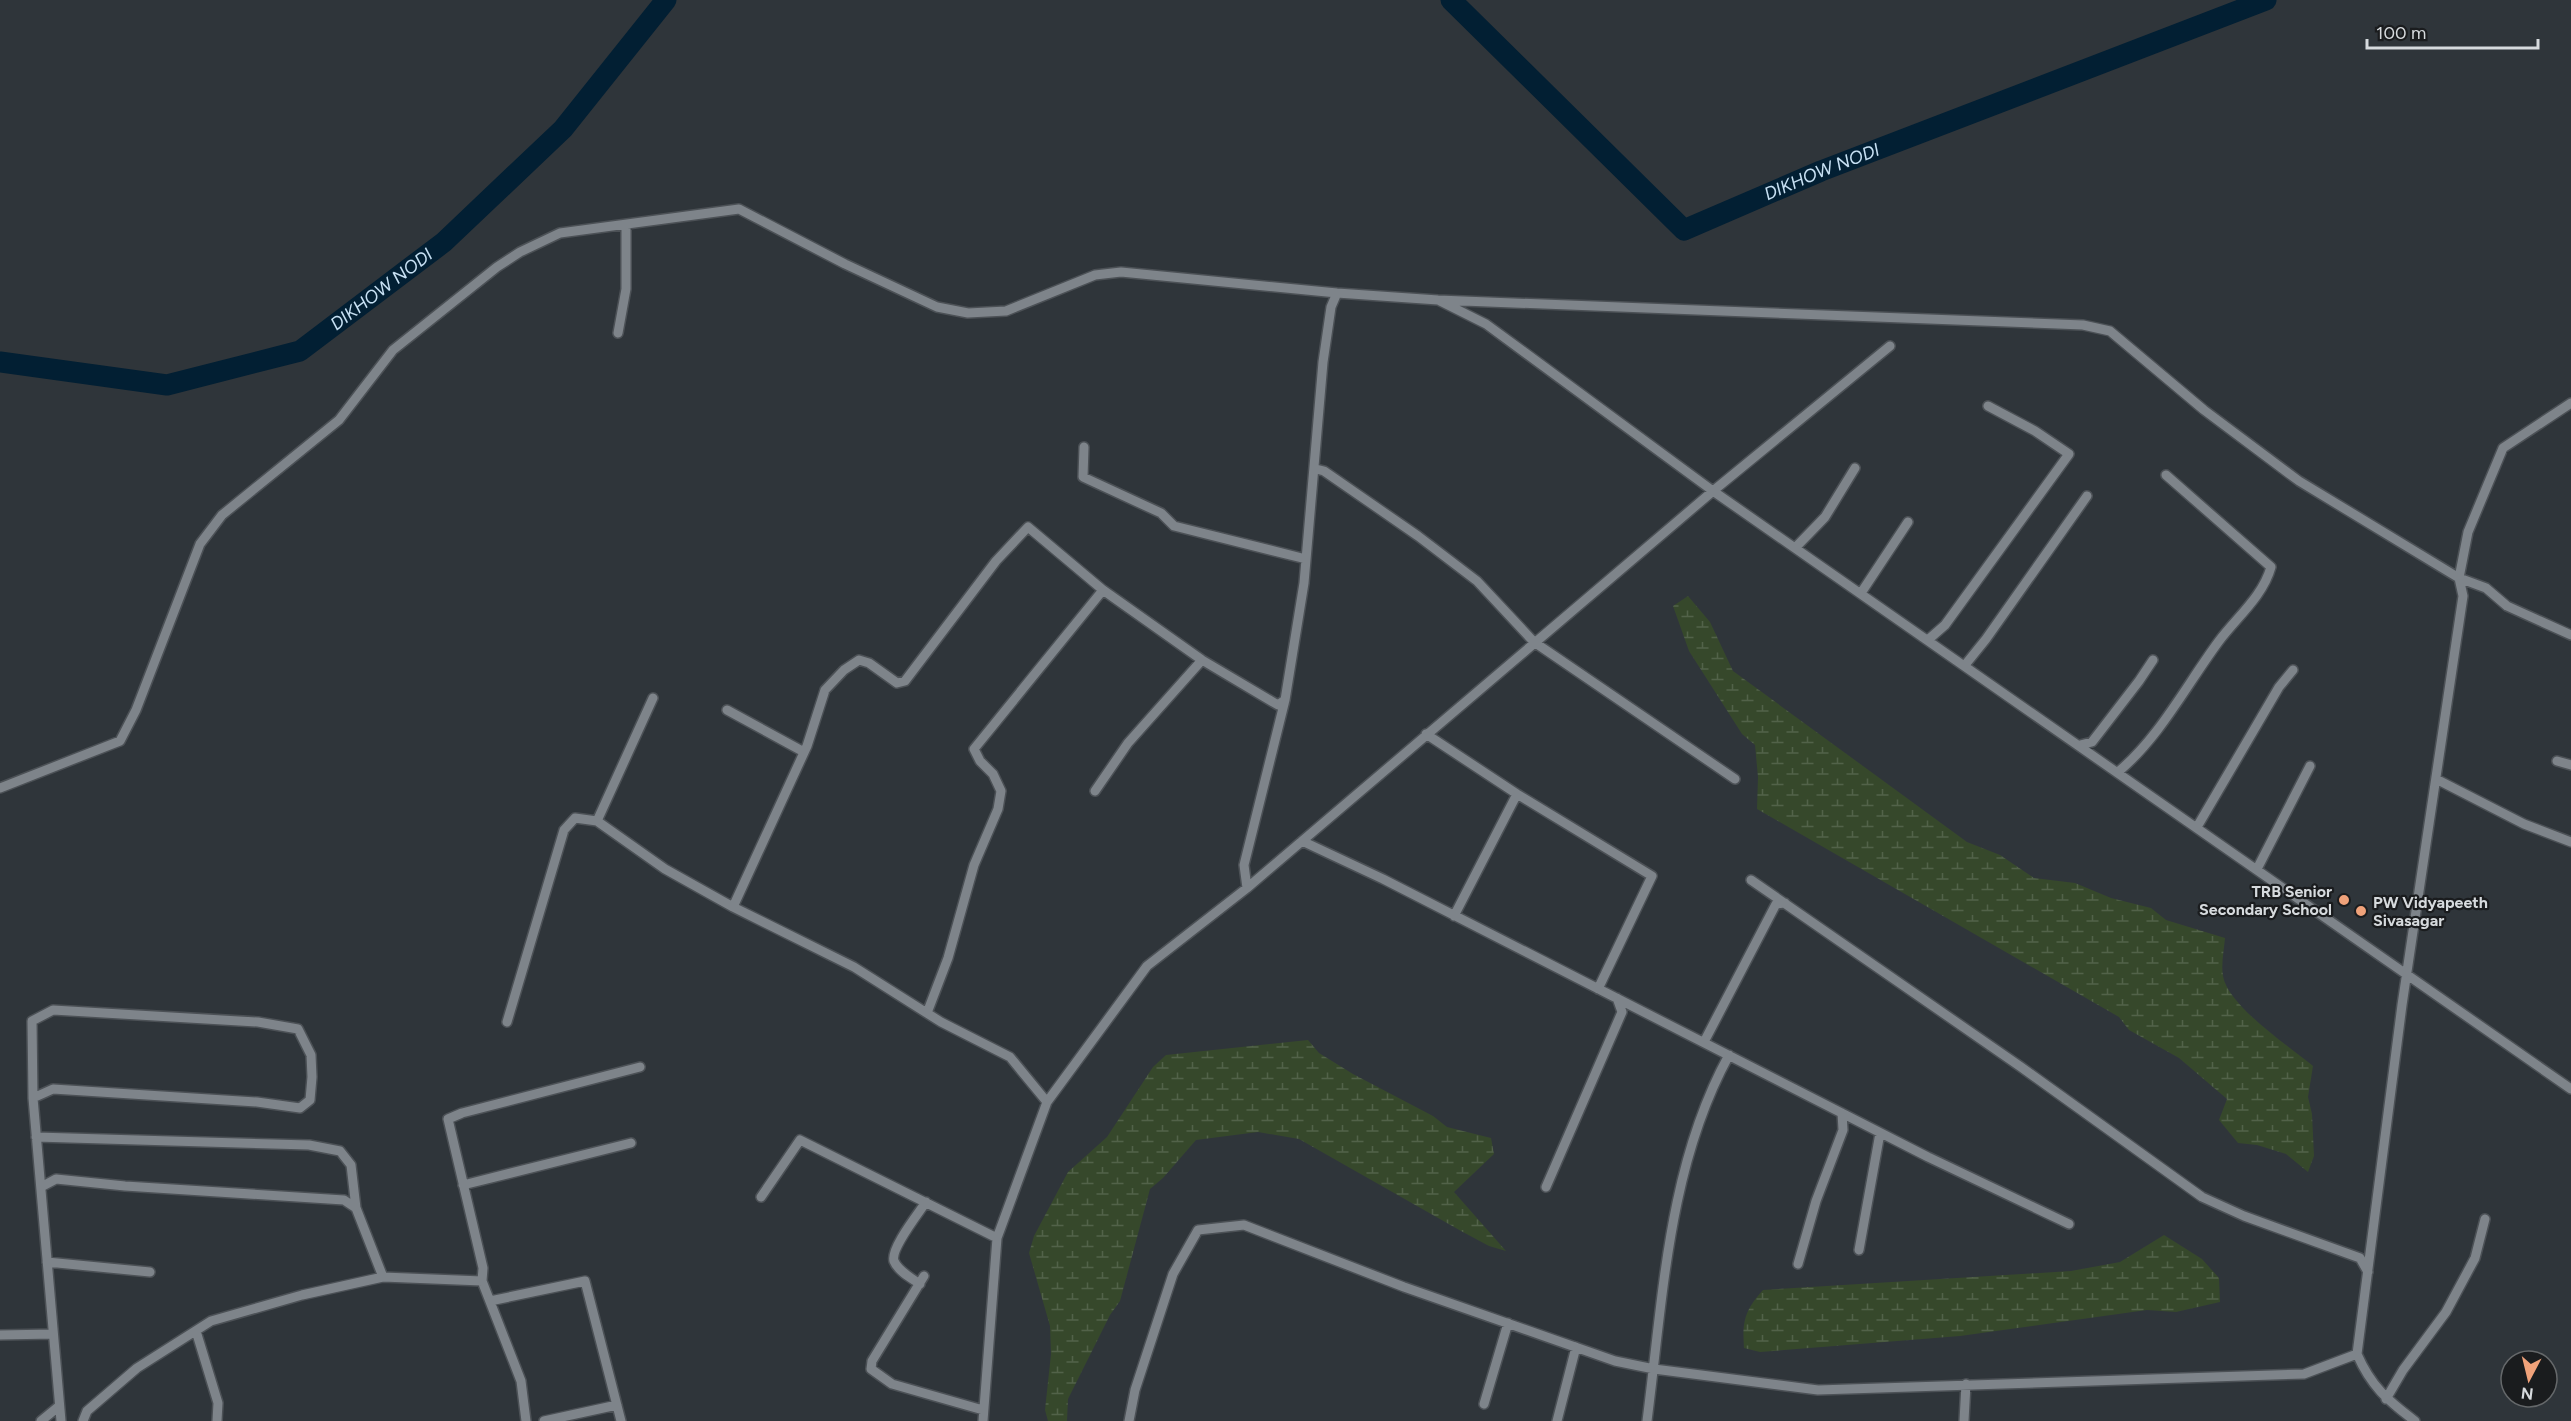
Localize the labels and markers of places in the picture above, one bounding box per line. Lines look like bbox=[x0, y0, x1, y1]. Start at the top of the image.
place label: TRB Senior Secondary School bbox=[2199, 882, 2332, 919]
marker: TRB Senior Secondary School bbox=[2337, 893, 2351, 907]
place label: PW Vidyapeeth Sivasagar bbox=[2373, 893, 2488, 930]
marker: PW Vidyapeeth Sivasagar bbox=[2354, 904, 2368, 918]

